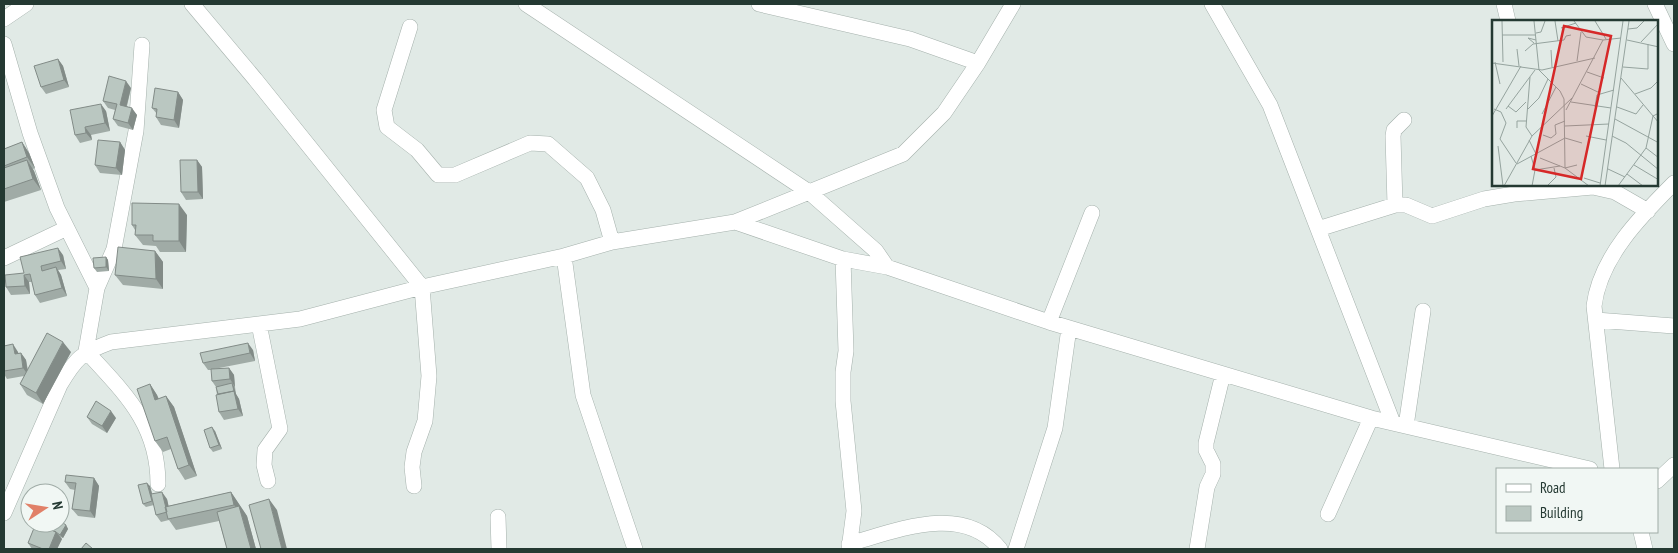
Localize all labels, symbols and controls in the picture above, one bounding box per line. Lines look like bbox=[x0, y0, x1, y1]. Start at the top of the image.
inset map bbox=[1492, 20, 1658, 186]
legend bbox=[1496, 468, 1658, 533]
text: Road bbox=[1540, 478, 1566, 497]
north arrow bbox=[20, 483, 70, 533]
text: N bbox=[48, 500, 67, 511]
text: Building bbox=[1540, 503, 1583, 522]

